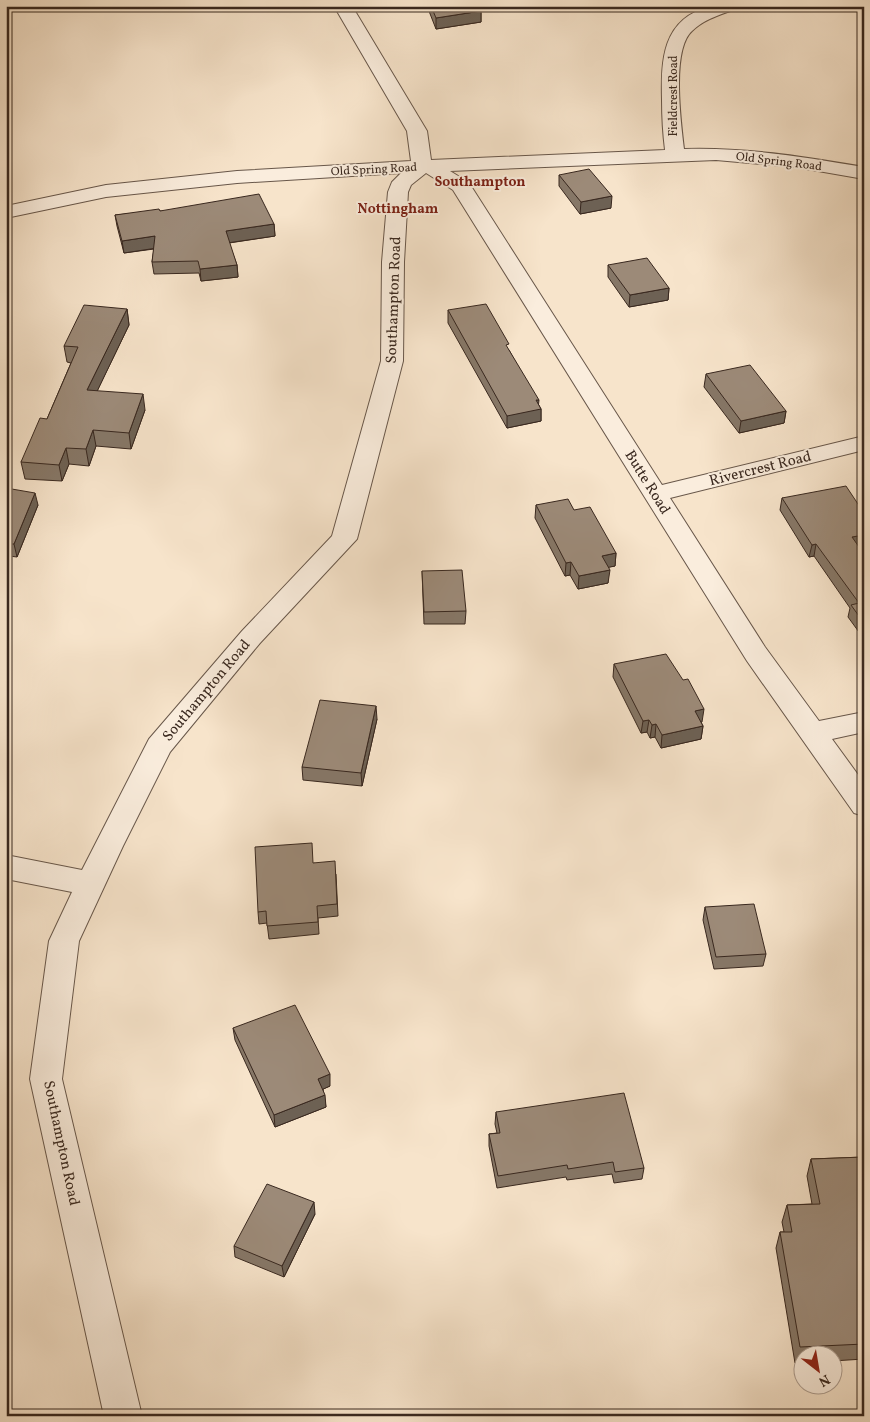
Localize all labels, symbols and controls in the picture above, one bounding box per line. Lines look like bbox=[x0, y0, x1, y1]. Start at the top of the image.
street label: Fieldcrest Road bbox=[666, 55, 682, 136]
street label: Old Spring Road bbox=[735, 149, 823, 175]
street label: Old Spring Road bbox=[330, 160, 418, 180]
district label: Southampton bbox=[434, 173, 526, 192]
district label: Nottingham bbox=[358, 200, 439, 219]
street label: Southampton Road bbox=[382, 236, 407, 364]
street label: Butte Road bbox=[619, 447, 675, 519]
street label: Rivercrest Road bbox=[707, 447, 814, 492]
street label: Southampton Road bbox=[158, 635, 256, 746]
street label: Southampton Road bbox=[37, 1079, 84, 1208]
north arrow bbox=[792, 1344, 842, 1394]
text: N bbox=[815, 1369, 833, 1391]

